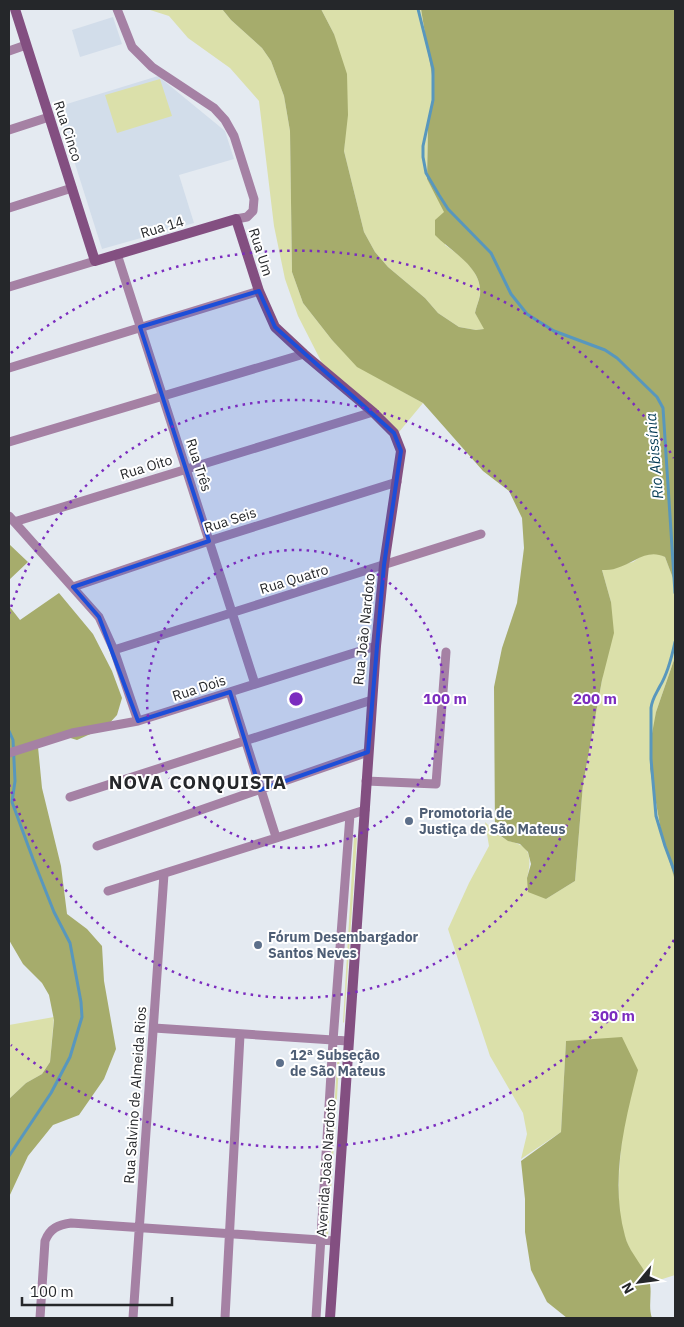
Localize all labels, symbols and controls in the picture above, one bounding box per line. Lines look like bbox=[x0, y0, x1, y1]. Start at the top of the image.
street label: Rua Cinco bbox=[50, 98, 86, 164]
street label: Rua 14 bbox=[138, 212, 186, 242]
street label: Rua Um bbox=[245, 226, 277, 278]
water label: Rio Abissínia bbox=[641, 412, 667, 500]
street label: Rua Três bbox=[182, 436, 216, 494]
street label: Rua Oito bbox=[118, 450, 175, 483]
street label: Rua Seis bbox=[202, 503, 259, 537]
street label: Rua Quatro bbox=[257, 560, 331, 598]
street label: Rua João Nardoto bbox=[349, 572, 379, 686]
street label: Rua Dois bbox=[170, 671, 228, 705]
text: 100 m bbox=[423, 689, 467, 708]
text: 200 m bbox=[573, 689, 617, 708]
centre of rings bbox=[287, 690, 305, 708]
district label: NOVA CONQUISTA bbox=[109, 770, 287, 794]
place label: Promotoria de Justiça de São Mateus bbox=[419, 804, 566, 838]
marker: Promotoria de Justiça de São Mateus bbox=[403, 815, 415, 827]
place label: Fórum Desembargador Santos Neves bbox=[268, 928, 419, 962]
marker: Fórum Desembargador Santos Neves bbox=[252, 939, 264, 951]
street label: Rua Salvino de Almeida Rios bbox=[120, 1006, 150, 1184]
text: 300 m bbox=[591, 1006, 635, 1025]
place label: 12ª Subseção de São Mateus bbox=[290, 1046, 386, 1080]
marker: 12ª Subseção de São Mateus bbox=[274, 1057, 286, 1069]
street label: Avenida João Nardoto bbox=[312, 1098, 340, 1238]
north arrow bbox=[614, 1257, 664, 1307]
scale bar bbox=[22, 1274, 172, 1306]
text: N bbox=[617, 1280, 638, 1297]
text: 100 m bbox=[30, 1282, 74, 1301]

